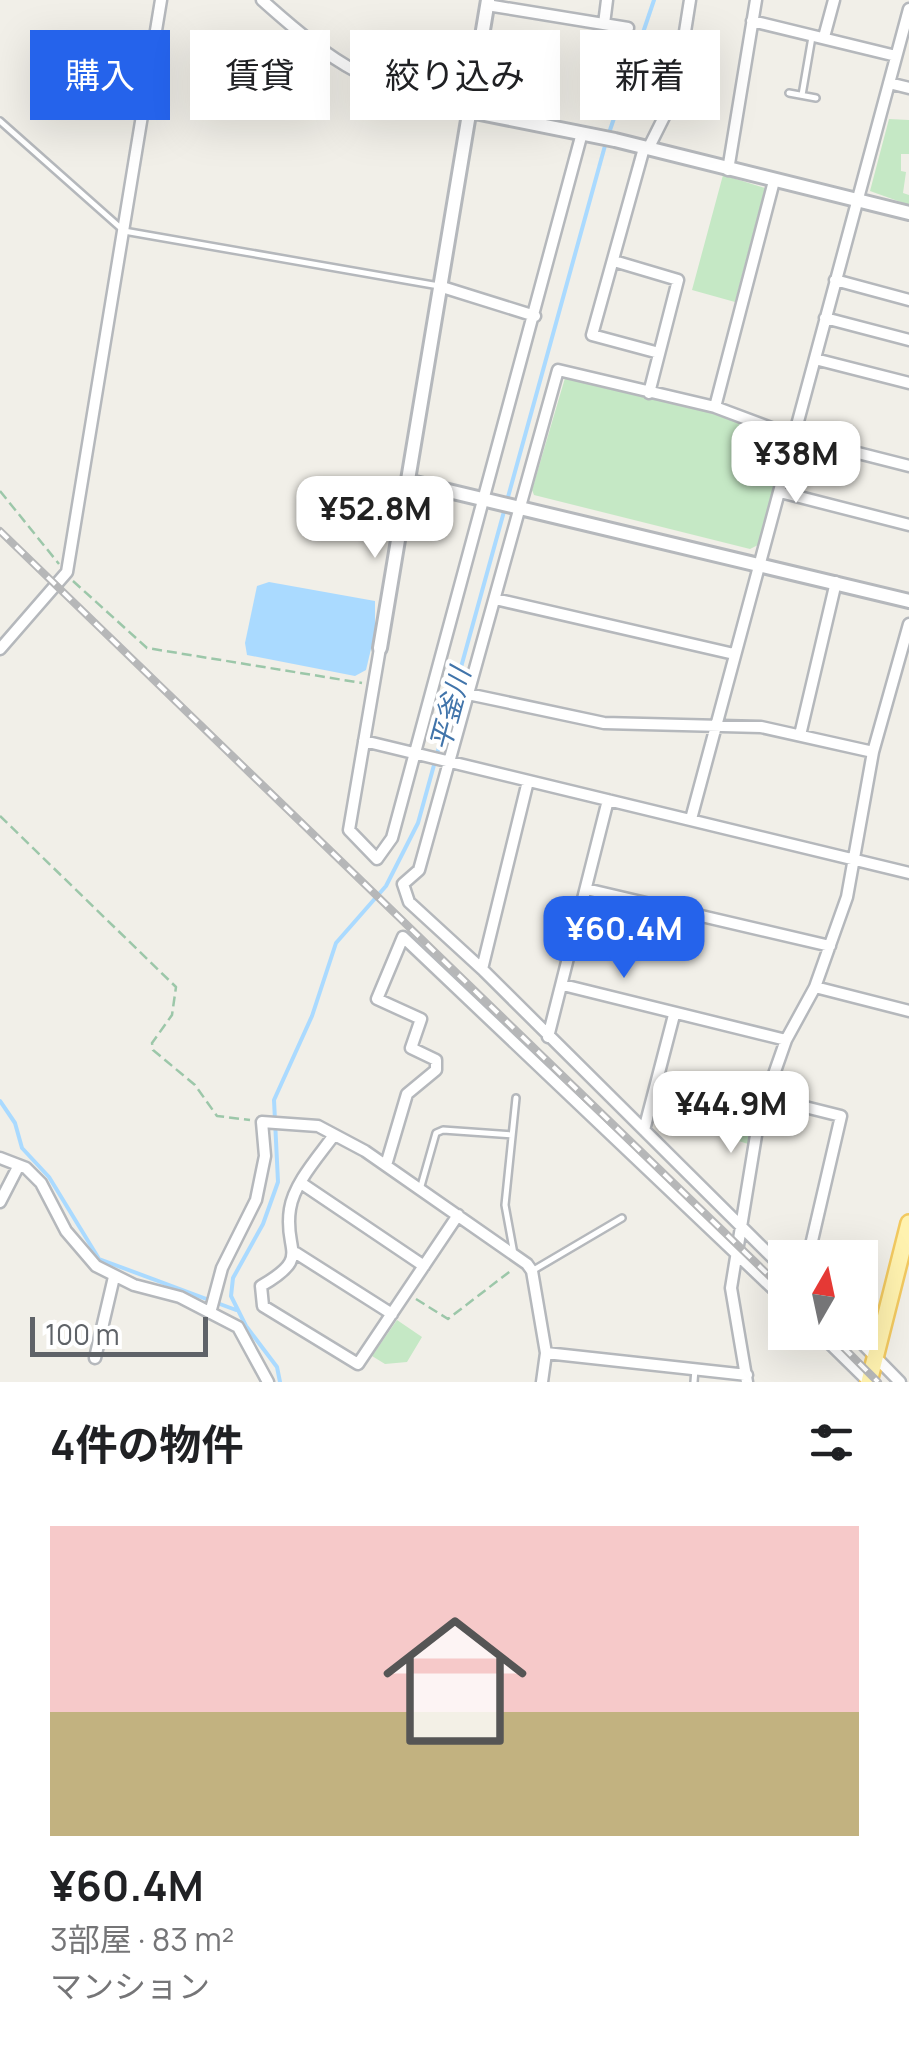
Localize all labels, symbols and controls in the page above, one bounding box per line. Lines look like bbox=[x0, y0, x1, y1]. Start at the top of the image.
chip: 購入 bbox=[30, 30, 170, 120]
chip: 賃貸 bbox=[190, 30, 330, 120]
chip: 絞り込み bbox=[350, 30, 560, 120]
chip: 新着 bbox=[580, 30, 720, 120]
pin: ¥38M bbox=[737, 421, 855, 506]
text: ¥38M bbox=[753, 431, 839, 475]
pin: ¥52.8M bbox=[294, 476, 456, 561]
text: ¥52.8M bbox=[318, 486, 432, 530]
water label: 平釜川 bbox=[420, 661, 479, 754]
pin: ¥60.4M bbox=[543, 896, 705, 981]
text: ¥60.4M bbox=[565, 906, 683, 950]
pin: ¥44.9M bbox=[650, 1071, 812, 1156]
text: ¥44.9M bbox=[675, 1081, 787, 1125]
north arrow bbox=[768, 1240, 878, 1350]
map controls bbox=[768, 1240, 878, 1350]
scale bar bbox=[30, 1312, 208, 1356]
text: 100 m bbox=[45, 1315, 119, 1353]
text: 4件の物件 bbox=[50, 1415, 244, 1473]
icon: filters bbox=[804, 1415, 859, 1470]
icon: home bbox=[365, 1591, 545, 1771]
text: ¥60.4M bbox=[50, 1856, 204, 1914]
text: 3部屋 · 83 m² bbox=[50, 1917, 234, 1961]
text: マンション bbox=[50, 1964, 210, 2008]

